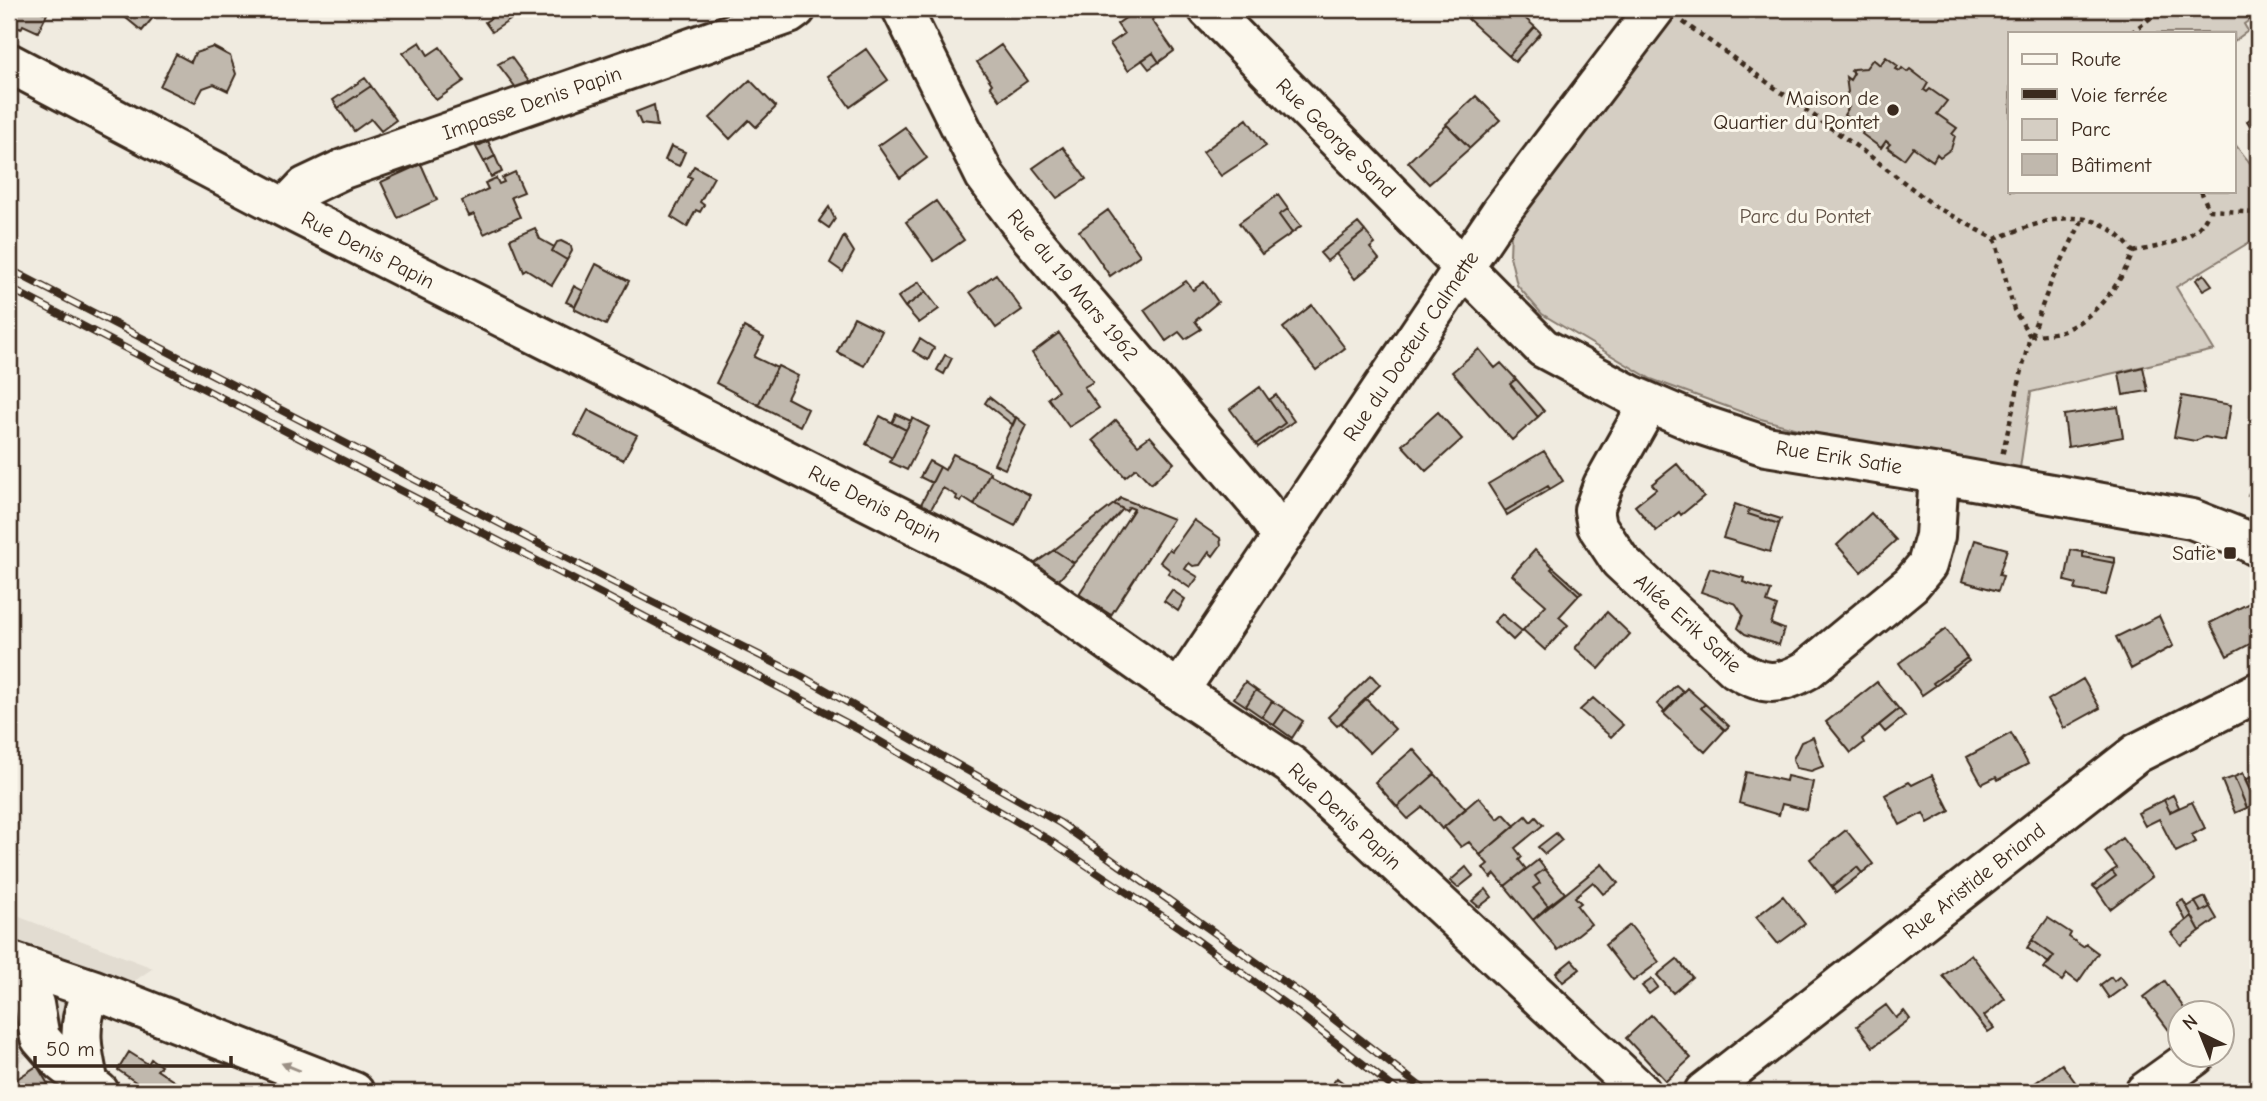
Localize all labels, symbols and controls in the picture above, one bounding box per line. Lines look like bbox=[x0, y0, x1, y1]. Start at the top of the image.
legend bbox=[2008, 32, 2236, 192]
text: Route bbox=[2071, 47, 2121, 71]
street label: Impasse Denis Papin bbox=[439, 61, 625, 145]
street label: Rue George Sand bbox=[1271, 73, 1401, 203]
text: Voie ferrée bbox=[2071, 83, 2168, 107]
place label: Maison de Quartier du Pontet bbox=[1713, 86, 1880, 134]
marker: Maison de Quartier du Pontet bbox=[1885, 102, 1901, 118]
text: Parc bbox=[2071, 117, 2111, 141]
text: Bâtiment bbox=[2071, 153, 2152, 177]
street label: Rue du 19 Mars 1962 bbox=[1003, 204, 1143, 366]
park label: Parc du Pontet bbox=[1740, 204, 1871, 228]
street label: Rue Denis Papin bbox=[298, 206, 438, 294]
street label: Rue du Docteur Calmette bbox=[1338, 246, 1484, 446]
street label: Rue Erik Satie bbox=[1774, 435, 1904, 479]
street label: Rue Denis Papin bbox=[805, 460, 945, 548]
place label: Satie bbox=[2172, 541, 2216, 565]
marker: Satie bbox=[2222, 545, 2238, 561]
street label: Allée Erik Satie bbox=[1629, 569, 1747, 677]
street label: Rue Denis Papin bbox=[1283, 757, 1407, 875]
street label: Rue Aristide Briand bbox=[1898, 818, 2050, 944]
north arrow bbox=[2166, 1000, 2236, 1070]
text: N bbox=[2178, 1010, 2202, 1035]
scale bar bbox=[35, 1024, 231, 1068]
text: 50 m bbox=[46, 1037, 95, 1061]
one-way arrow bbox=[280, 1062, 301, 1073]

